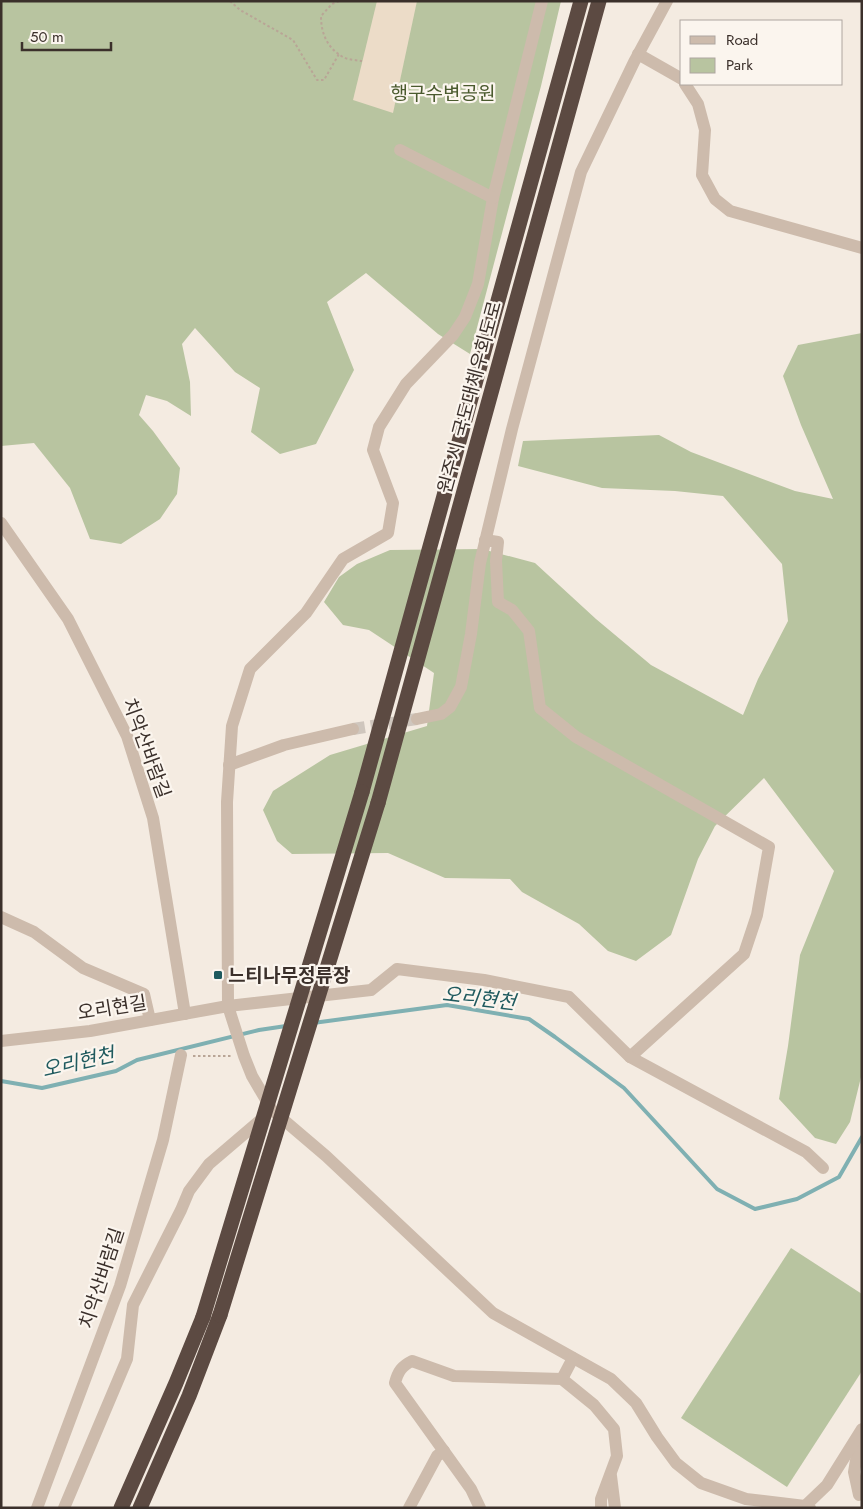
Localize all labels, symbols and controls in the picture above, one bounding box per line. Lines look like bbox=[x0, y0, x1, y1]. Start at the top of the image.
scale bar bbox=[22, 20, 111, 52]
legend bbox=[680, 20, 843, 85]
text: 50 m bbox=[30, 26, 64, 48]
text: Road bbox=[726, 29, 758, 51]
text: Park bbox=[726, 54, 753, 76]
park label: 행구수변공원 bbox=[391, 80, 495, 107]
street label: 원주시 국도대체우회도로 bbox=[431, 298, 508, 496]
street label: 치악산바람길 bbox=[116, 694, 177, 802]
place label: 느티나무정류장 bbox=[228, 962, 350, 989]
marker: 느티나무정류장 bbox=[212, 969, 224, 981]
water label: 오리현천 bbox=[441, 980, 520, 1018]
street label: 오리현길 bbox=[75, 989, 149, 1026]
water label: 오리현천 bbox=[39, 1039, 120, 1085]
street label: 치악산바람길 bbox=[72, 1224, 131, 1332]

